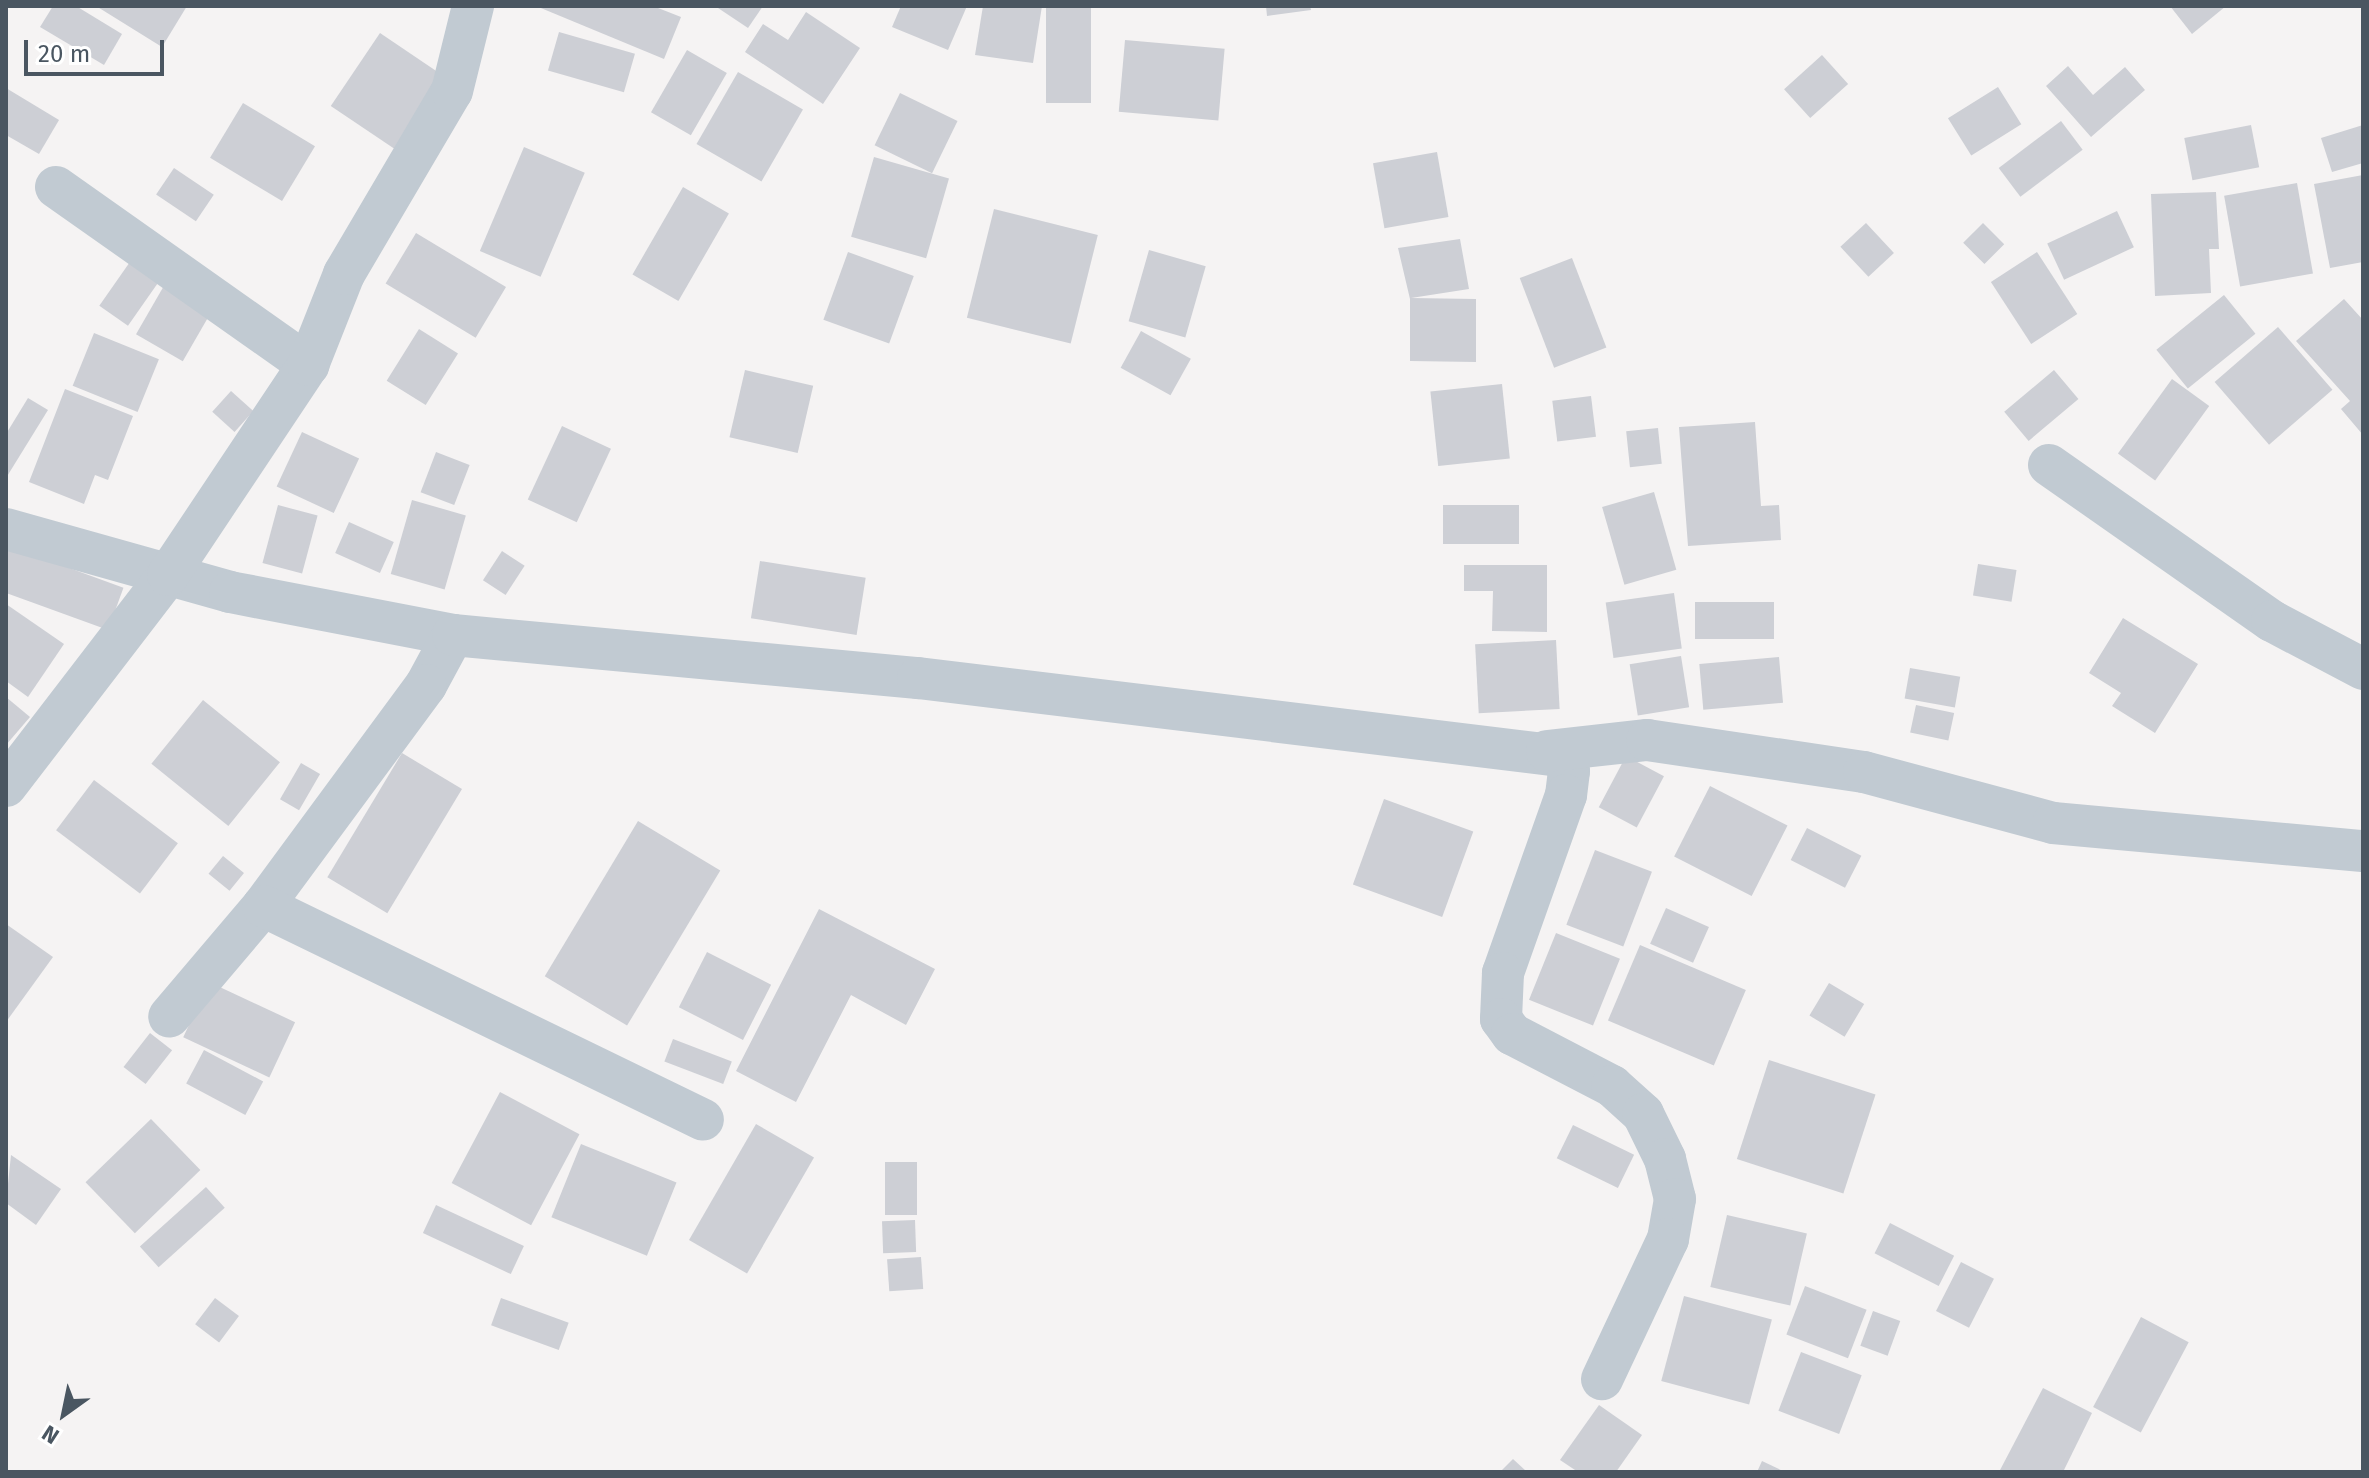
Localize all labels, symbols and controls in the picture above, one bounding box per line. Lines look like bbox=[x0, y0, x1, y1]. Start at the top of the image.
scale bar bbox=[28, 24, 168, 74]
text: 20 m bbox=[38, 40, 90, 68]
north arrow bbox=[24, 1374, 104, 1454]
text: N bbox=[37, 1419, 64, 1450]

